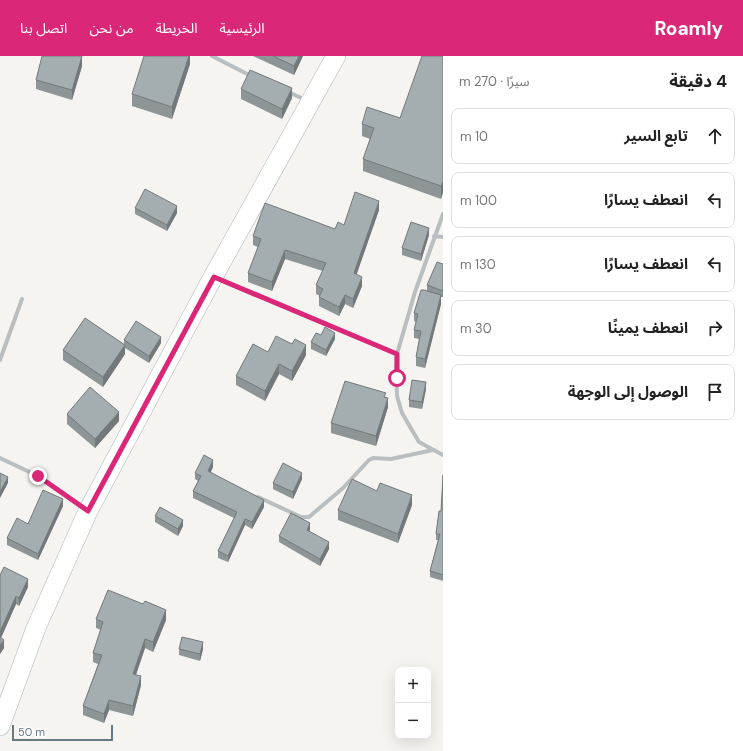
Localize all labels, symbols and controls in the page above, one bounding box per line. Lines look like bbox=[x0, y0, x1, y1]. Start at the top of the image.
text: Roamly bbox=[654, 16, 723, 41]
text: اتصل بنا bbox=[20, 19, 67, 37]
text: من نحن bbox=[89, 19, 134, 37]
text: الخريطة bbox=[156, 19, 198, 37]
text: الرئيسية bbox=[220, 19, 265, 37]
text: 4 دقيقة bbox=[669, 70, 727, 92]
text: سيرًا · 270 m bbox=[459, 73, 529, 90]
icon: ahead bbox=[704, 125, 726, 147]
text: تابع السير bbox=[624, 126, 688, 146]
text: 10 m bbox=[460, 128, 488, 145]
icon: left bbox=[704, 189, 726, 211]
text: انعطف يسارًا bbox=[604, 190, 688, 210]
text: 100 m bbox=[460, 192, 497, 209]
icon: left bbox=[704, 253, 726, 275]
text: انعطف يسارًا bbox=[604, 254, 688, 274]
text: 130 m bbox=[460, 256, 496, 273]
icon: right bbox=[704, 317, 726, 339]
text: انعطف يمينًا bbox=[608, 318, 688, 338]
text: 30 m bbox=[460, 320, 492, 337]
route start bbox=[388, 369, 406, 387]
icon: arrive bbox=[704, 381, 726, 403]
text: الوصول إلى الوجهة bbox=[568, 382, 688, 402]
route end bbox=[29, 467, 47, 485]
map controls bbox=[395, 667, 431, 739]
button: + bbox=[395, 667, 431, 703]
button: − bbox=[395, 703, 431, 739]
scale bar bbox=[12, 723, 113, 742]
text: 50 m bbox=[18, 725, 45, 739]

